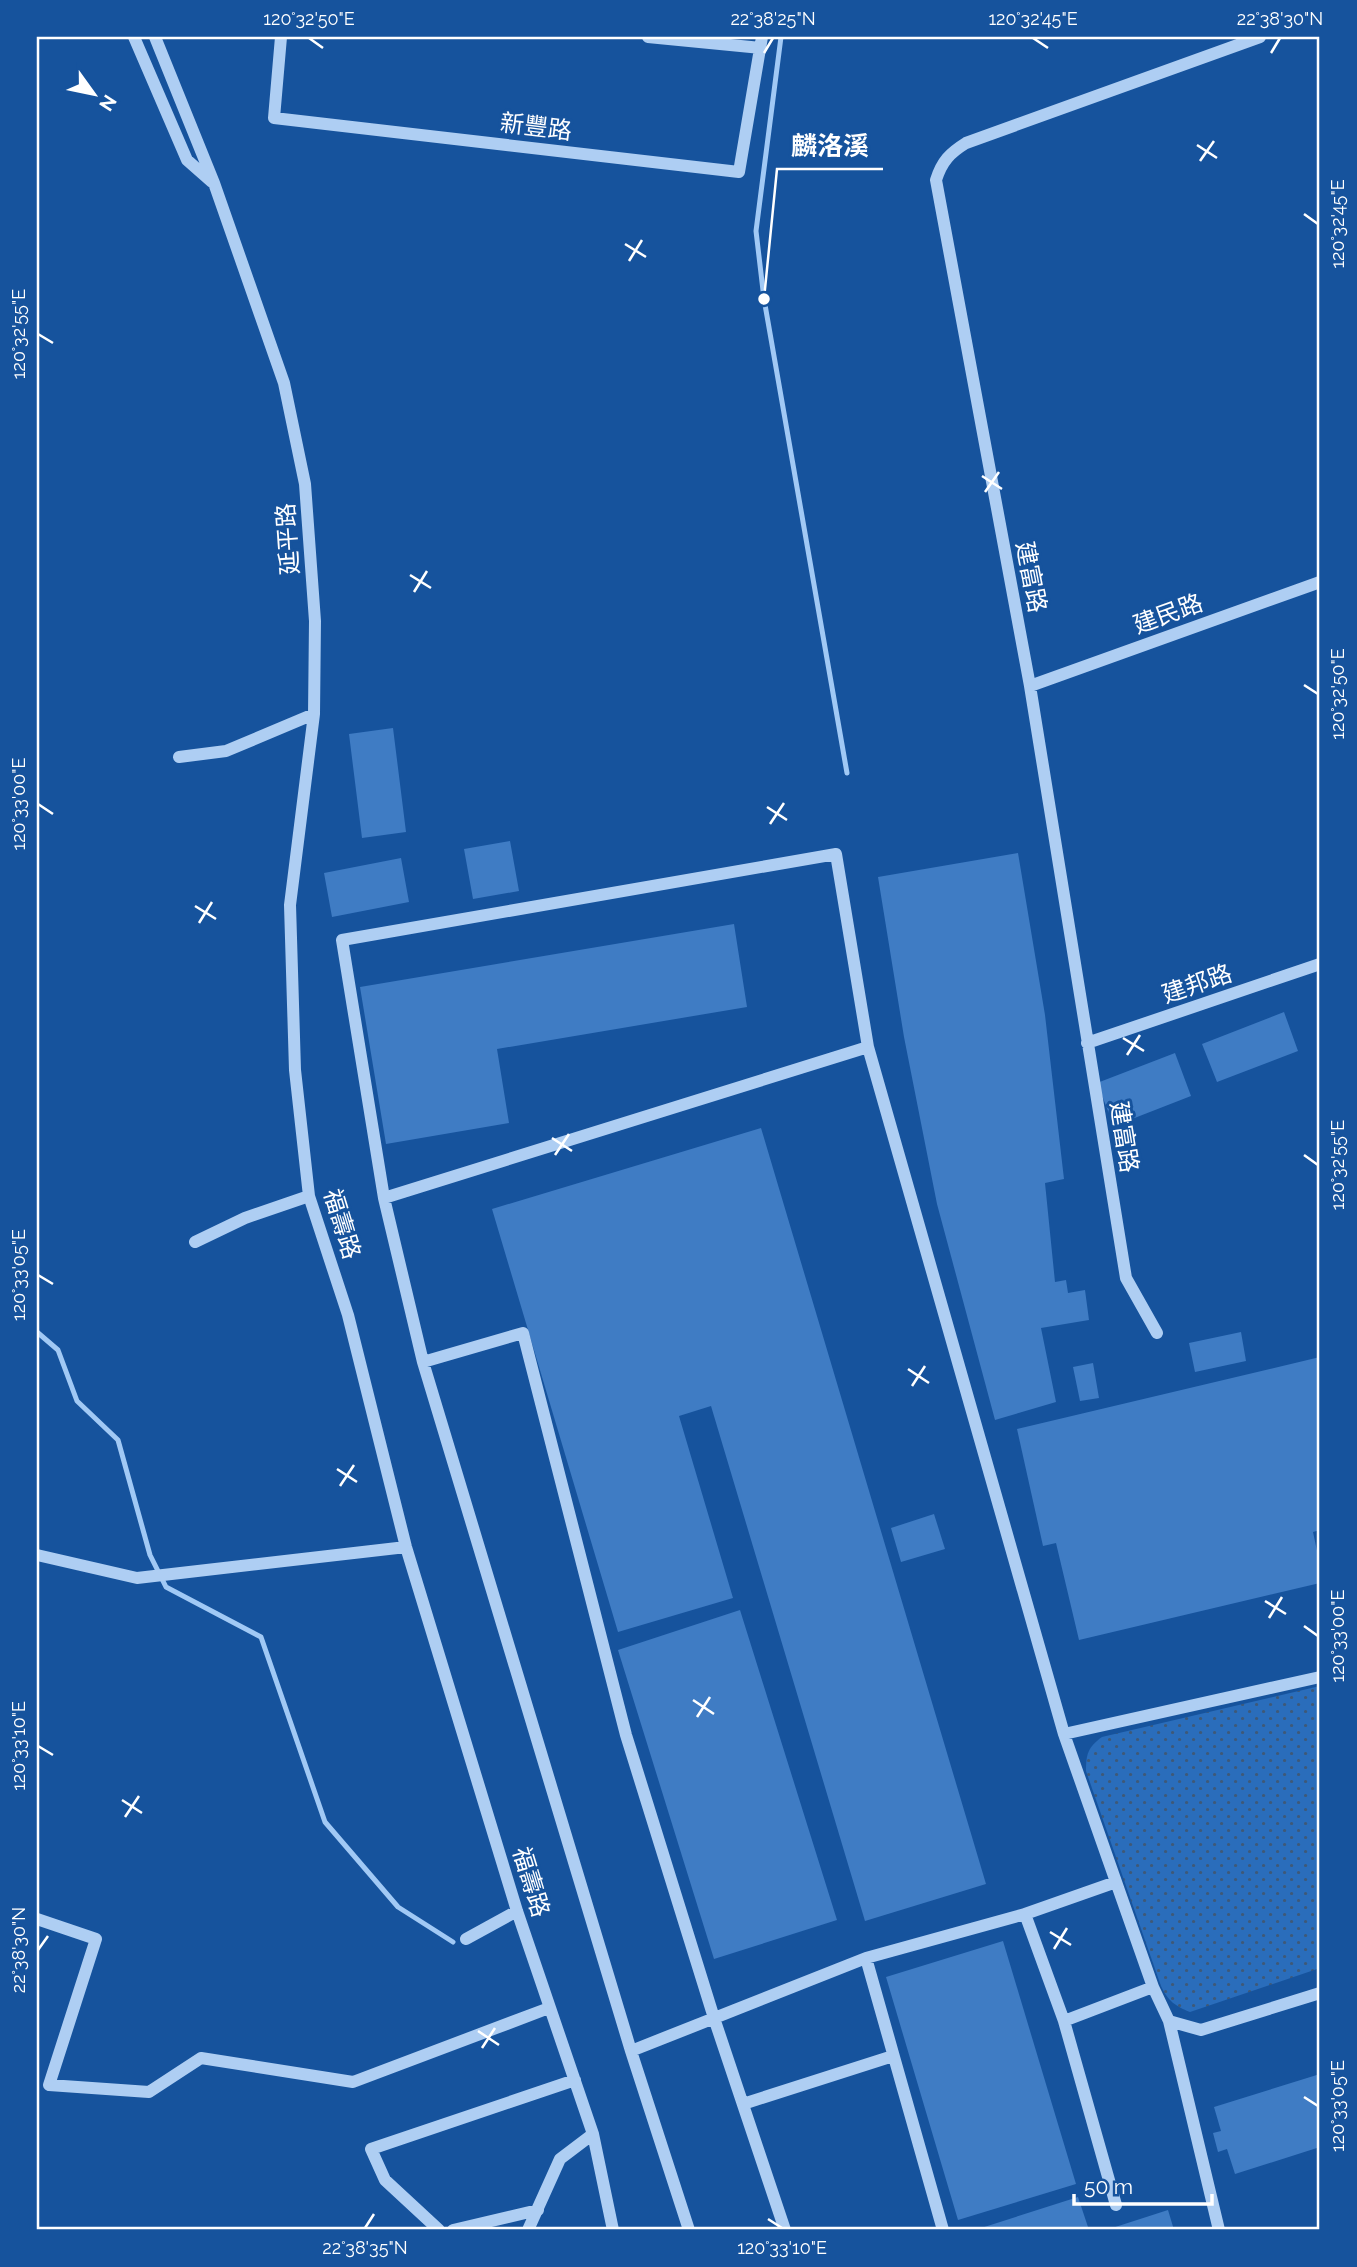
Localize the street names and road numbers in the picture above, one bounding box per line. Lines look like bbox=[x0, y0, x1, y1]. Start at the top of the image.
street label: 新豐路 bbox=[499, 108, 574, 145]
street label: 延平路 bbox=[271, 502, 304, 576]
street label: 建富路 bbox=[1010, 539, 1053, 615]
street label: 建民路 bbox=[1129, 588, 1207, 639]
street label: 建邦路 bbox=[1158, 958, 1236, 1009]
street label: 建富路 bbox=[1105, 1099, 1144, 1175]
street label: 福壽路 bbox=[318, 1185, 367, 1263]
street label: 福壽路 bbox=[507, 1843, 556, 1921]

